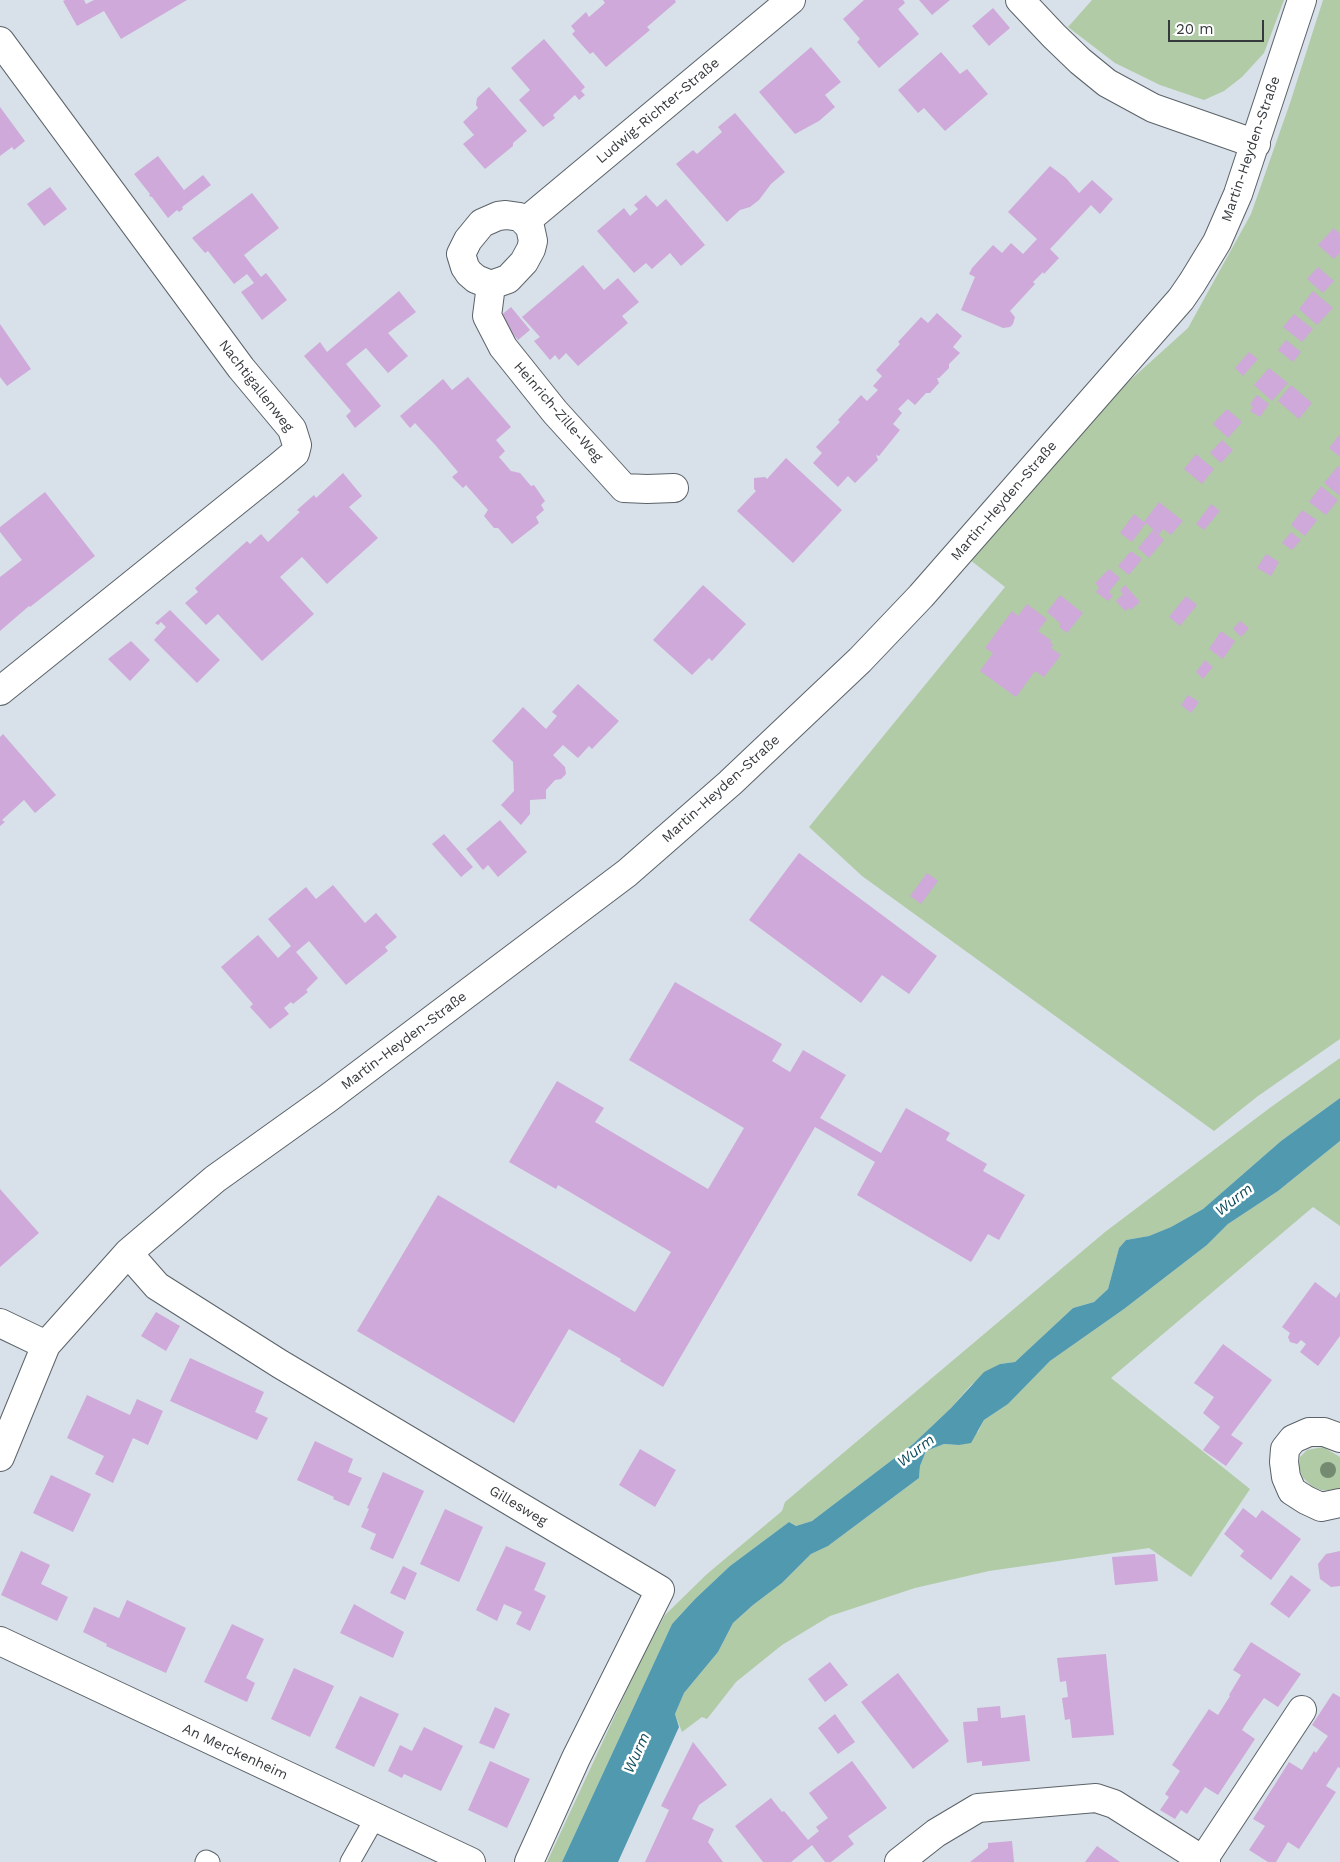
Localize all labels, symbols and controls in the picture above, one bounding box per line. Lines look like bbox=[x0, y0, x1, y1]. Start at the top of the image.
scale bar bbox=[1170, 10, 1266, 42]
text: 20 m bbox=[1176, 20, 1214, 38]
street label: Ludwig-Richter-Straße bbox=[593, 55, 723, 167]
street label: Martin-Heyden-Straße bbox=[1218, 74, 1284, 224]
street label: Nachtigallenweg bbox=[215, 337, 297, 435]
street label: Heinrich-Zille-Weg bbox=[510, 358, 606, 466]
street label: Martin-Heyden-Straße bbox=[947, 438, 1061, 564]
street label: Martin-Heyden-Straße bbox=[659, 732, 783, 846]
street label: Martin-Heyden-Straße bbox=[338, 988, 470, 1094]
water label: Wurm bbox=[1212, 1180, 1256, 1220]
water label: Wurm bbox=[894, 1431, 938, 1471]
street label: Gillesweg bbox=[486, 1482, 550, 1530]
street label: An Merckenheim bbox=[180, 1720, 290, 1784]
water label: Wurm bbox=[620, 1730, 654, 1776]

